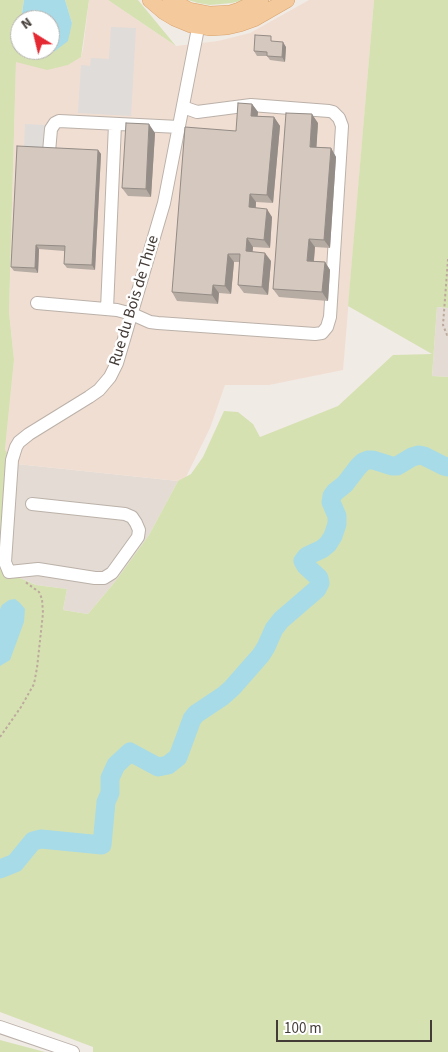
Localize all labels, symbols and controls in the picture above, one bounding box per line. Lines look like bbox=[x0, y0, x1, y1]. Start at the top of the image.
north arrow bbox=[10, 10, 60, 60]
text: N bbox=[17, 13, 36, 35]
street label: Rue du Bois de Thue bbox=[106, 233, 164, 369]
scale bar bbox=[278, 1010, 434, 1042]
text: 100 m bbox=[284, 1018, 322, 1039]

